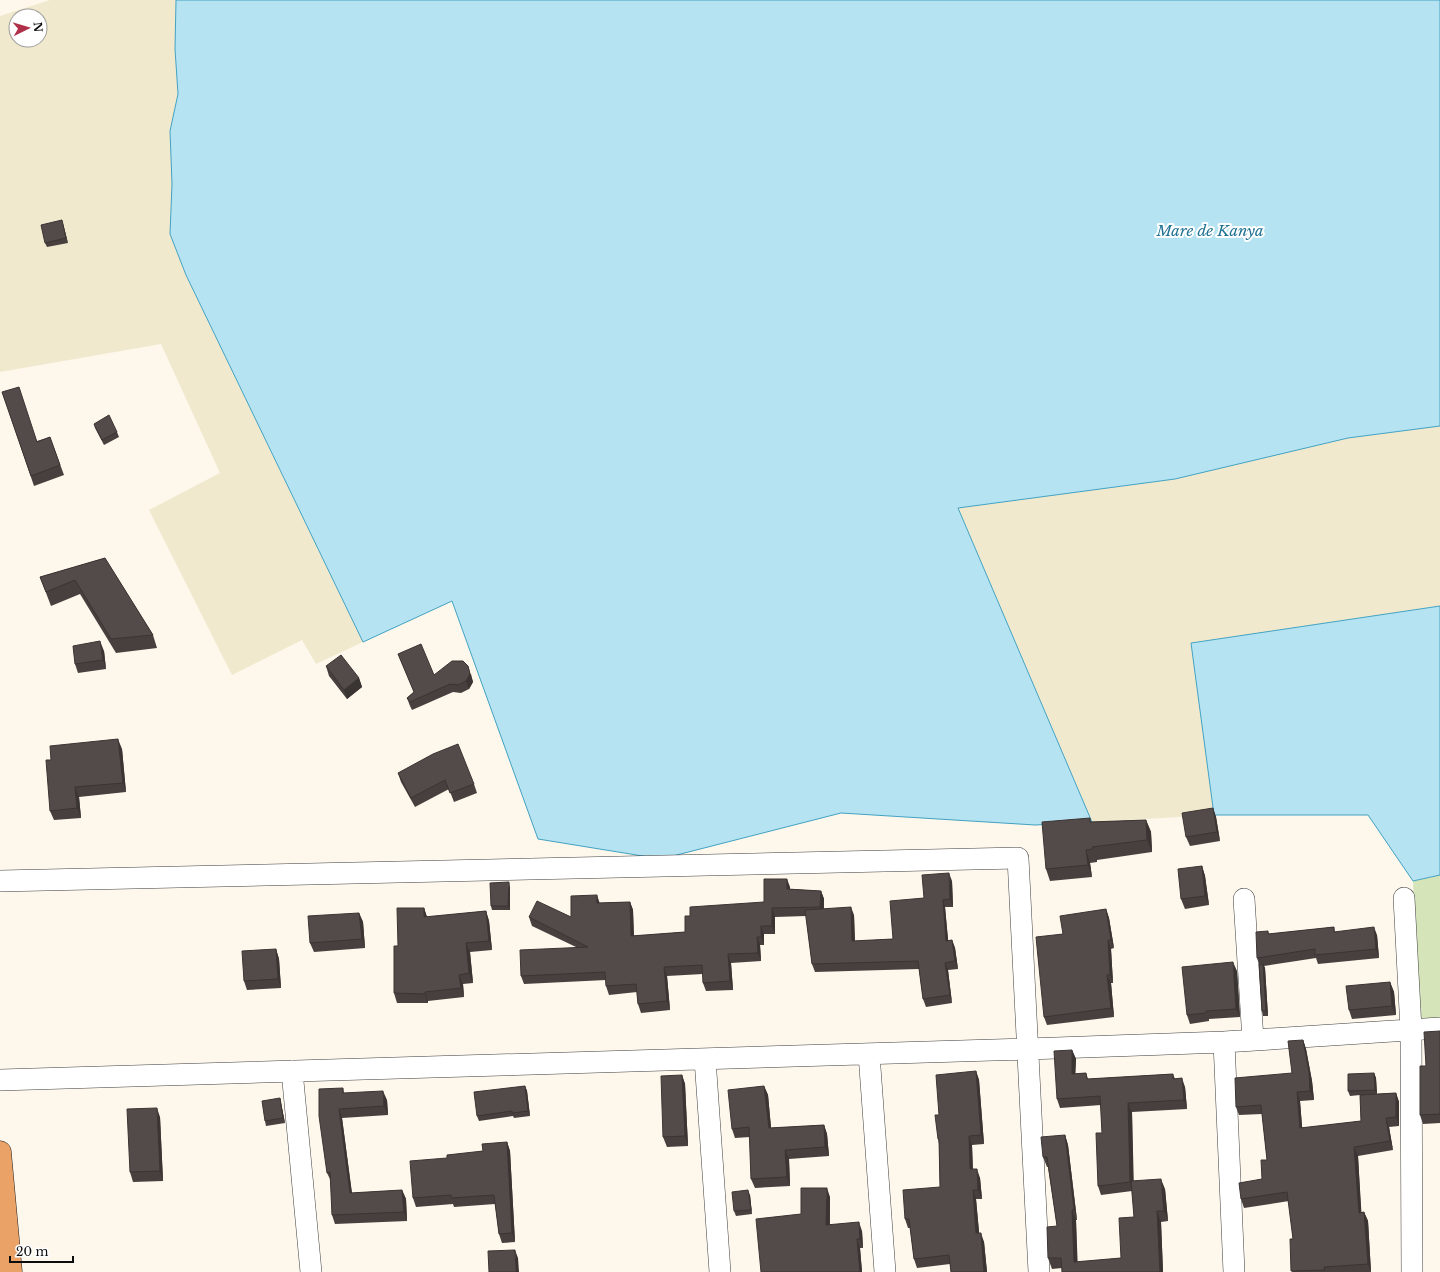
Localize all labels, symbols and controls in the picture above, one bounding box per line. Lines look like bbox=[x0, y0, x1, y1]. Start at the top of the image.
north arrow bbox=[8, 8, 48, 48]
text: N bbox=[31, 21, 45, 34]
water label: Mare de Kanya bbox=[1155, 221, 1264, 240]
scale bar bbox=[10, 1238, 73, 1264]
text: 20 m bbox=[16, 1244, 48, 1259]

